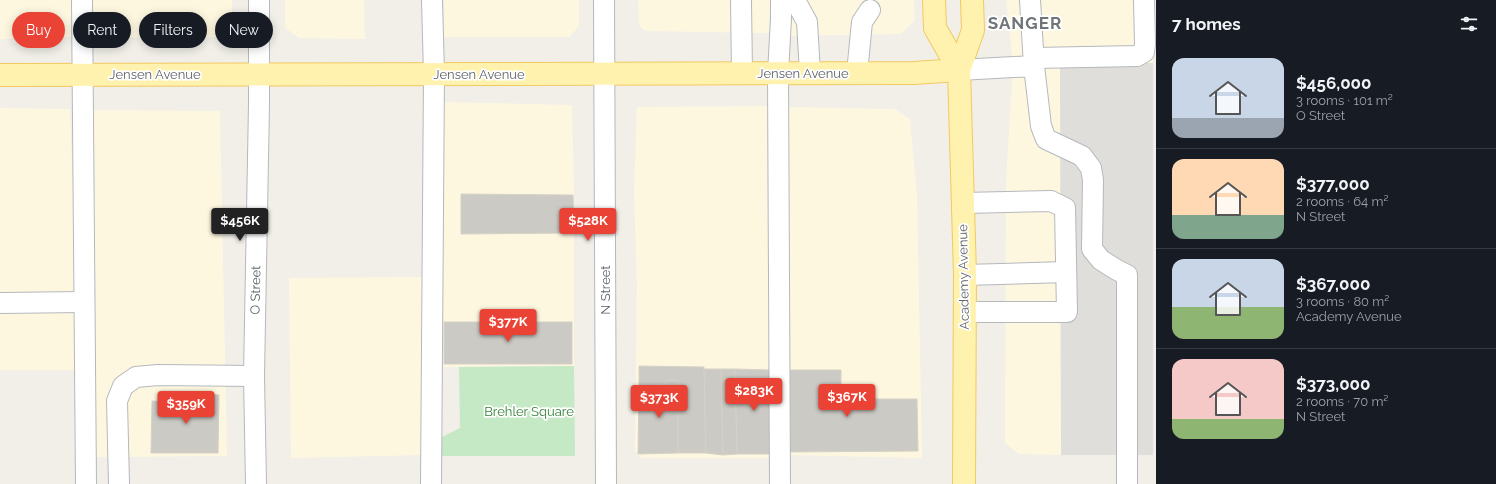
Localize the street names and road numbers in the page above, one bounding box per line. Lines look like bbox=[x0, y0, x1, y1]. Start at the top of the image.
street label: Jensen Avenue bbox=[757, 66, 849, 81]
street label: Jensen Avenue bbox=[109, 67, 201, 82]
street label: Jensen Avenue bbox=[433, 67, 525, 82]
street label: Academy Avenue bbox=[955, 224, 972, 330]
street label: O Street bbox=[248, 265, 263, 315]
street label: N Street bbox=[598, 265, 613, 315]

